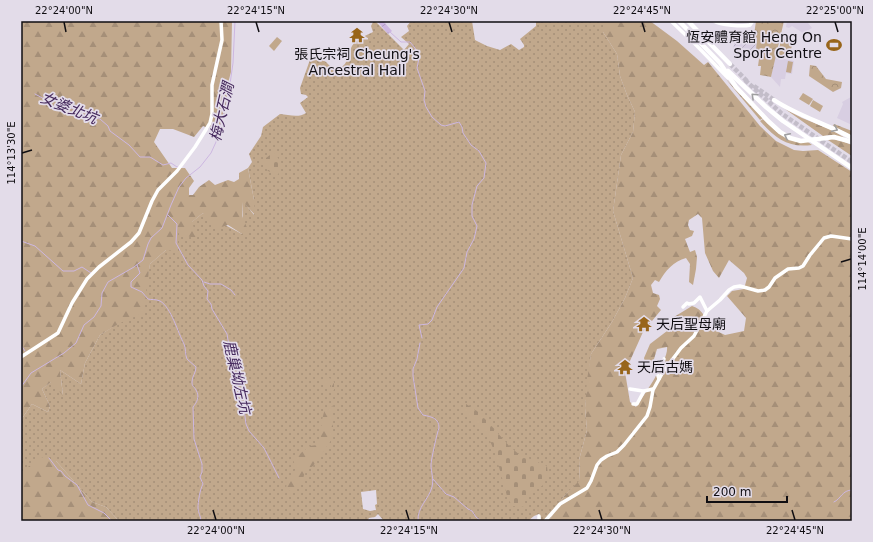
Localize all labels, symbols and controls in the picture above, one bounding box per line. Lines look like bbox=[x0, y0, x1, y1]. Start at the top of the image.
text: 22°24'00"N bbox=[35, 5, 93, 16]
text: 22°24'15"N bbox=[227, 5, 285, 16]
text: 22°24'30"N bbox=[420, 5, 478, 16]
text: 22°24'45"N bbox=[613, 5, 671, 16]
text: 22°25'00"N bbox=[806, 5, 864, 16]
temple icon: 張氏宗祠 Cheung's Ancestral Hall bbox=[348, 26, 366, 44]
place label: 恆安體育館 Heng On Sport Centre bbox=[686, 29, 822, 61]
sports icon: 恆安體育館 Heng On Sport Centre bbox=[825, 36, 843, 54]
place label: 張氏宗祠 Cheung's Ancestral Hall bbox=[294, 46, 420, 78]
water label: 梅大石澗 bbox=[206, 79, 238, 143]
water label: 女婆北坑 bbox=[38, 88, 102, 128]
one-way arrow bbox=[752, 94, 759, 101]
text: 114°13'30"E bbox=[6, 121, 17, 185]
one-way arrow bbox=[830, 124, 838, 132]
one-way arrow bbox=[784, 133, 791, 140]
text: 114°14'00"E bbox=[857, 227, 868, 291]
temple icon: 天后聖母廟 bbox=[635, 315, 653, 333]
place label: 天后聖母廟 bbox=[656, 316, 726, 332]
water label: 鹿巢坳左坑 bbox=[220, 338, 255, 418]
temple icon: 天后古媽 bbox=[616, 358, 634, 376]
place label: 天后古媽 bbox=[637, 359, 693, 375]
scale bar bbox=[707, 478, 787, 504]
text: 200 m bbox=[713, 485, 751, 499]
text: 22°24'00"N bbox=[187, 525, 245, 536]
text: 22°24'15"N bbox=[380, 525, 438, 536]
text: 22°24'30"N bbox=[573, 525, 631, 536]
text: 22°24'45"N bbox=[766, 525, 824, 536]

